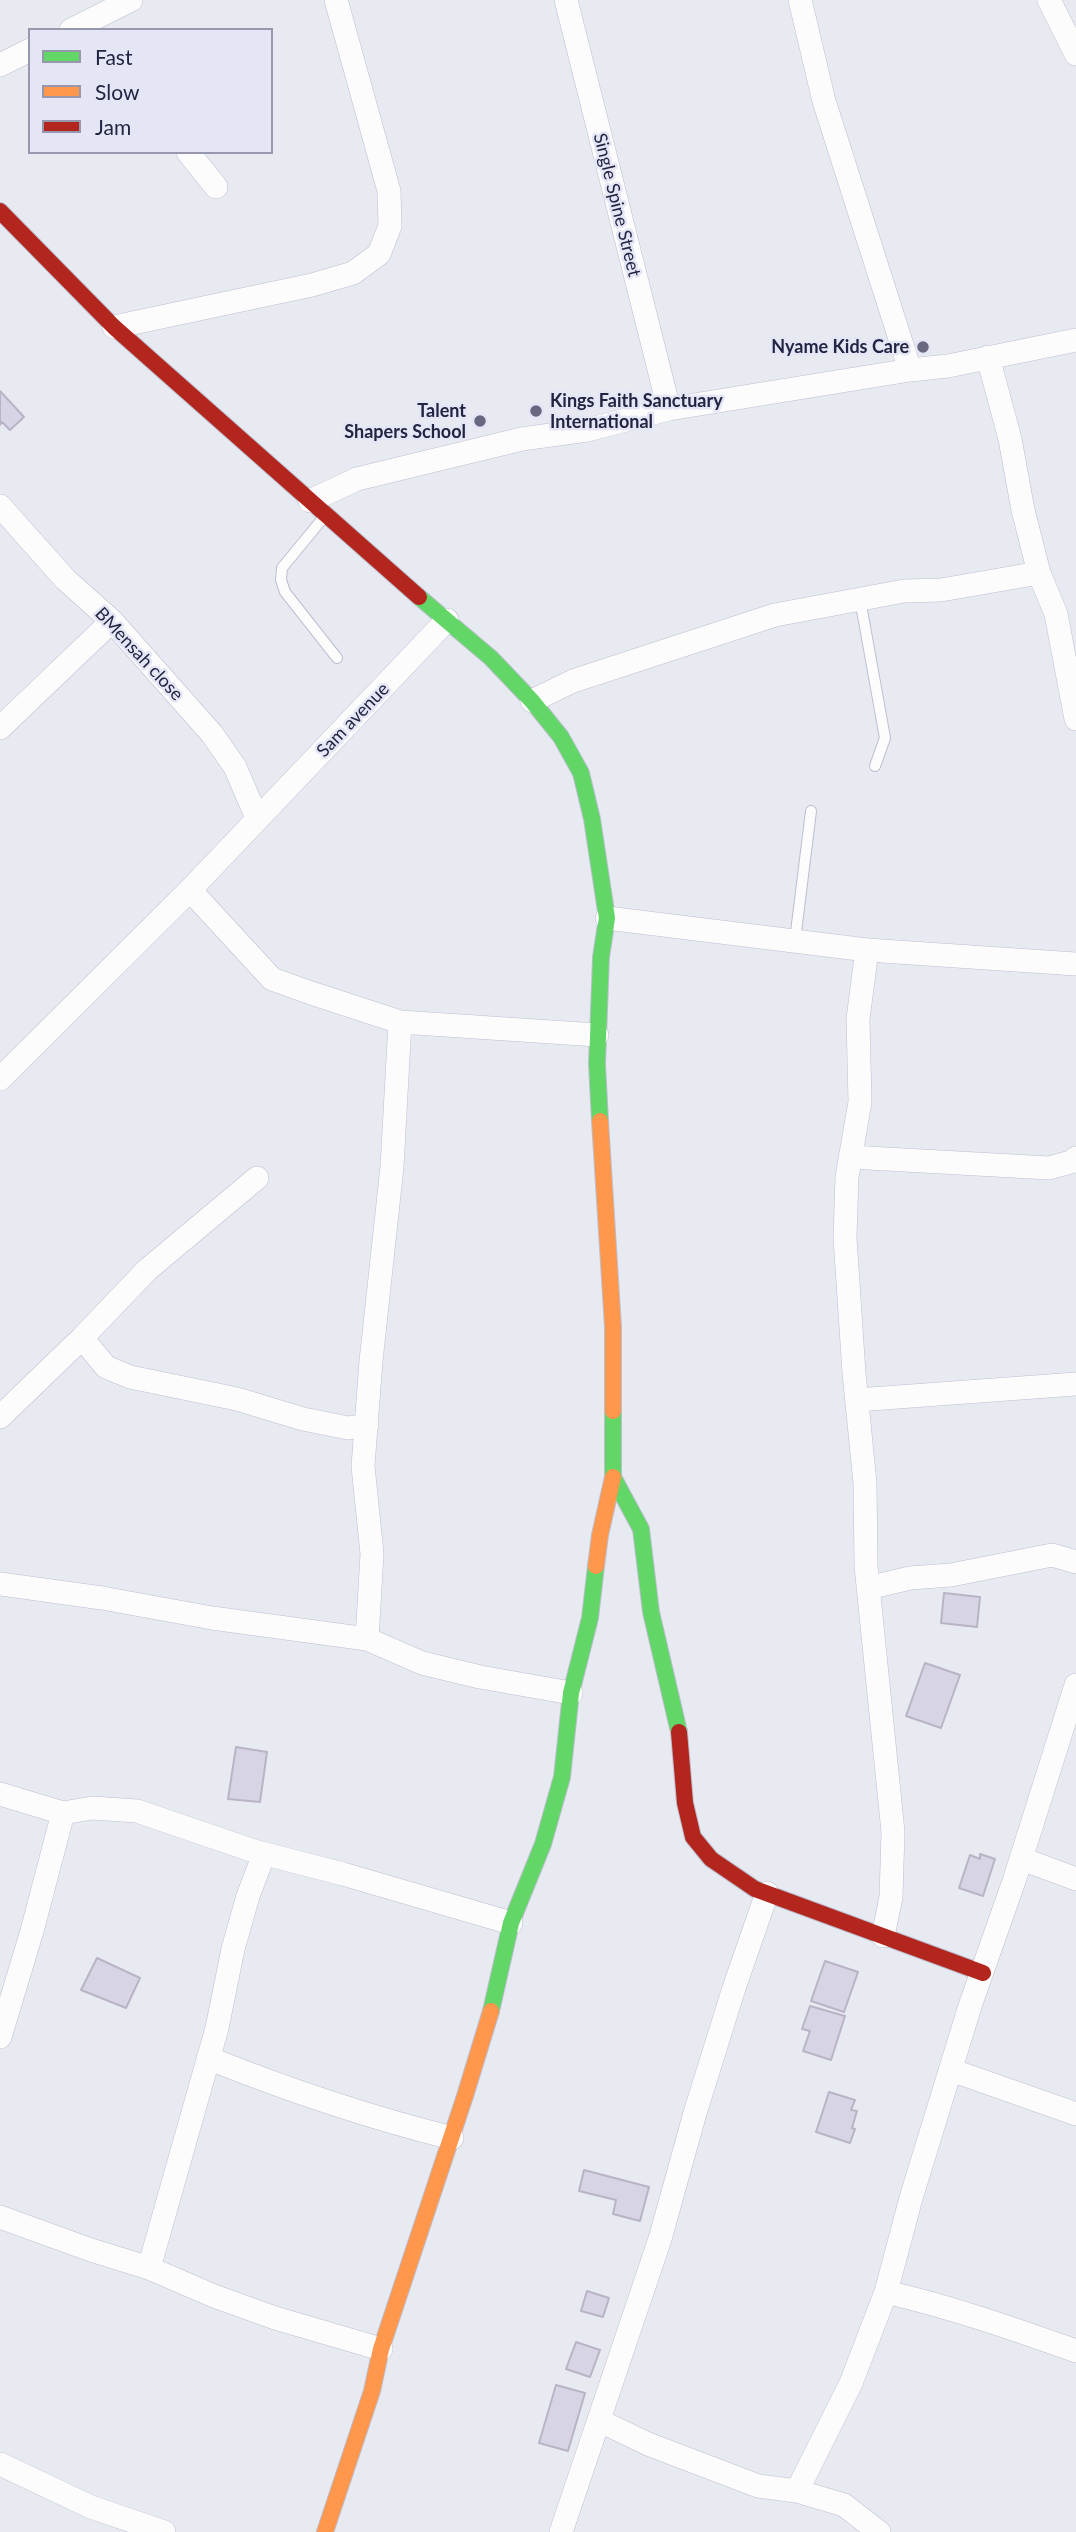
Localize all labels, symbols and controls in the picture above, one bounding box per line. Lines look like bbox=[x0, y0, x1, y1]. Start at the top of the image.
legend bbox=[28, 28, 273, 154]
text: Fast bbox=[95, 44, 132, 69]
text: Slow bbox=[95, 79, 139, 104]
text: Jam bbox=[95, 114, 131, 139]
street label: Single Spine Street bbox=[589, 131, 645, 279]
place label: Nyame Kids Care bbox=[771, 336, 909, 358]
marker: Nyame Kids Care bbox=[915, 339, 931, 355]
place label: Kings Faith Sanctuary International bbox=[550, 390, 723, 432]
place label: Talent Shapers School bbox=[344, 400, 466, 442]
marker: Kings Faith Sanctuary International bbox=[528, 403, 544, 419]
marker: Talent Shapers School bbox=[472, 413, 488, 429]
street label: BMensah close bbox=[90, 603, 188, 705]
street label: Sam avenue bbox=[312, 678, 394, 762]

